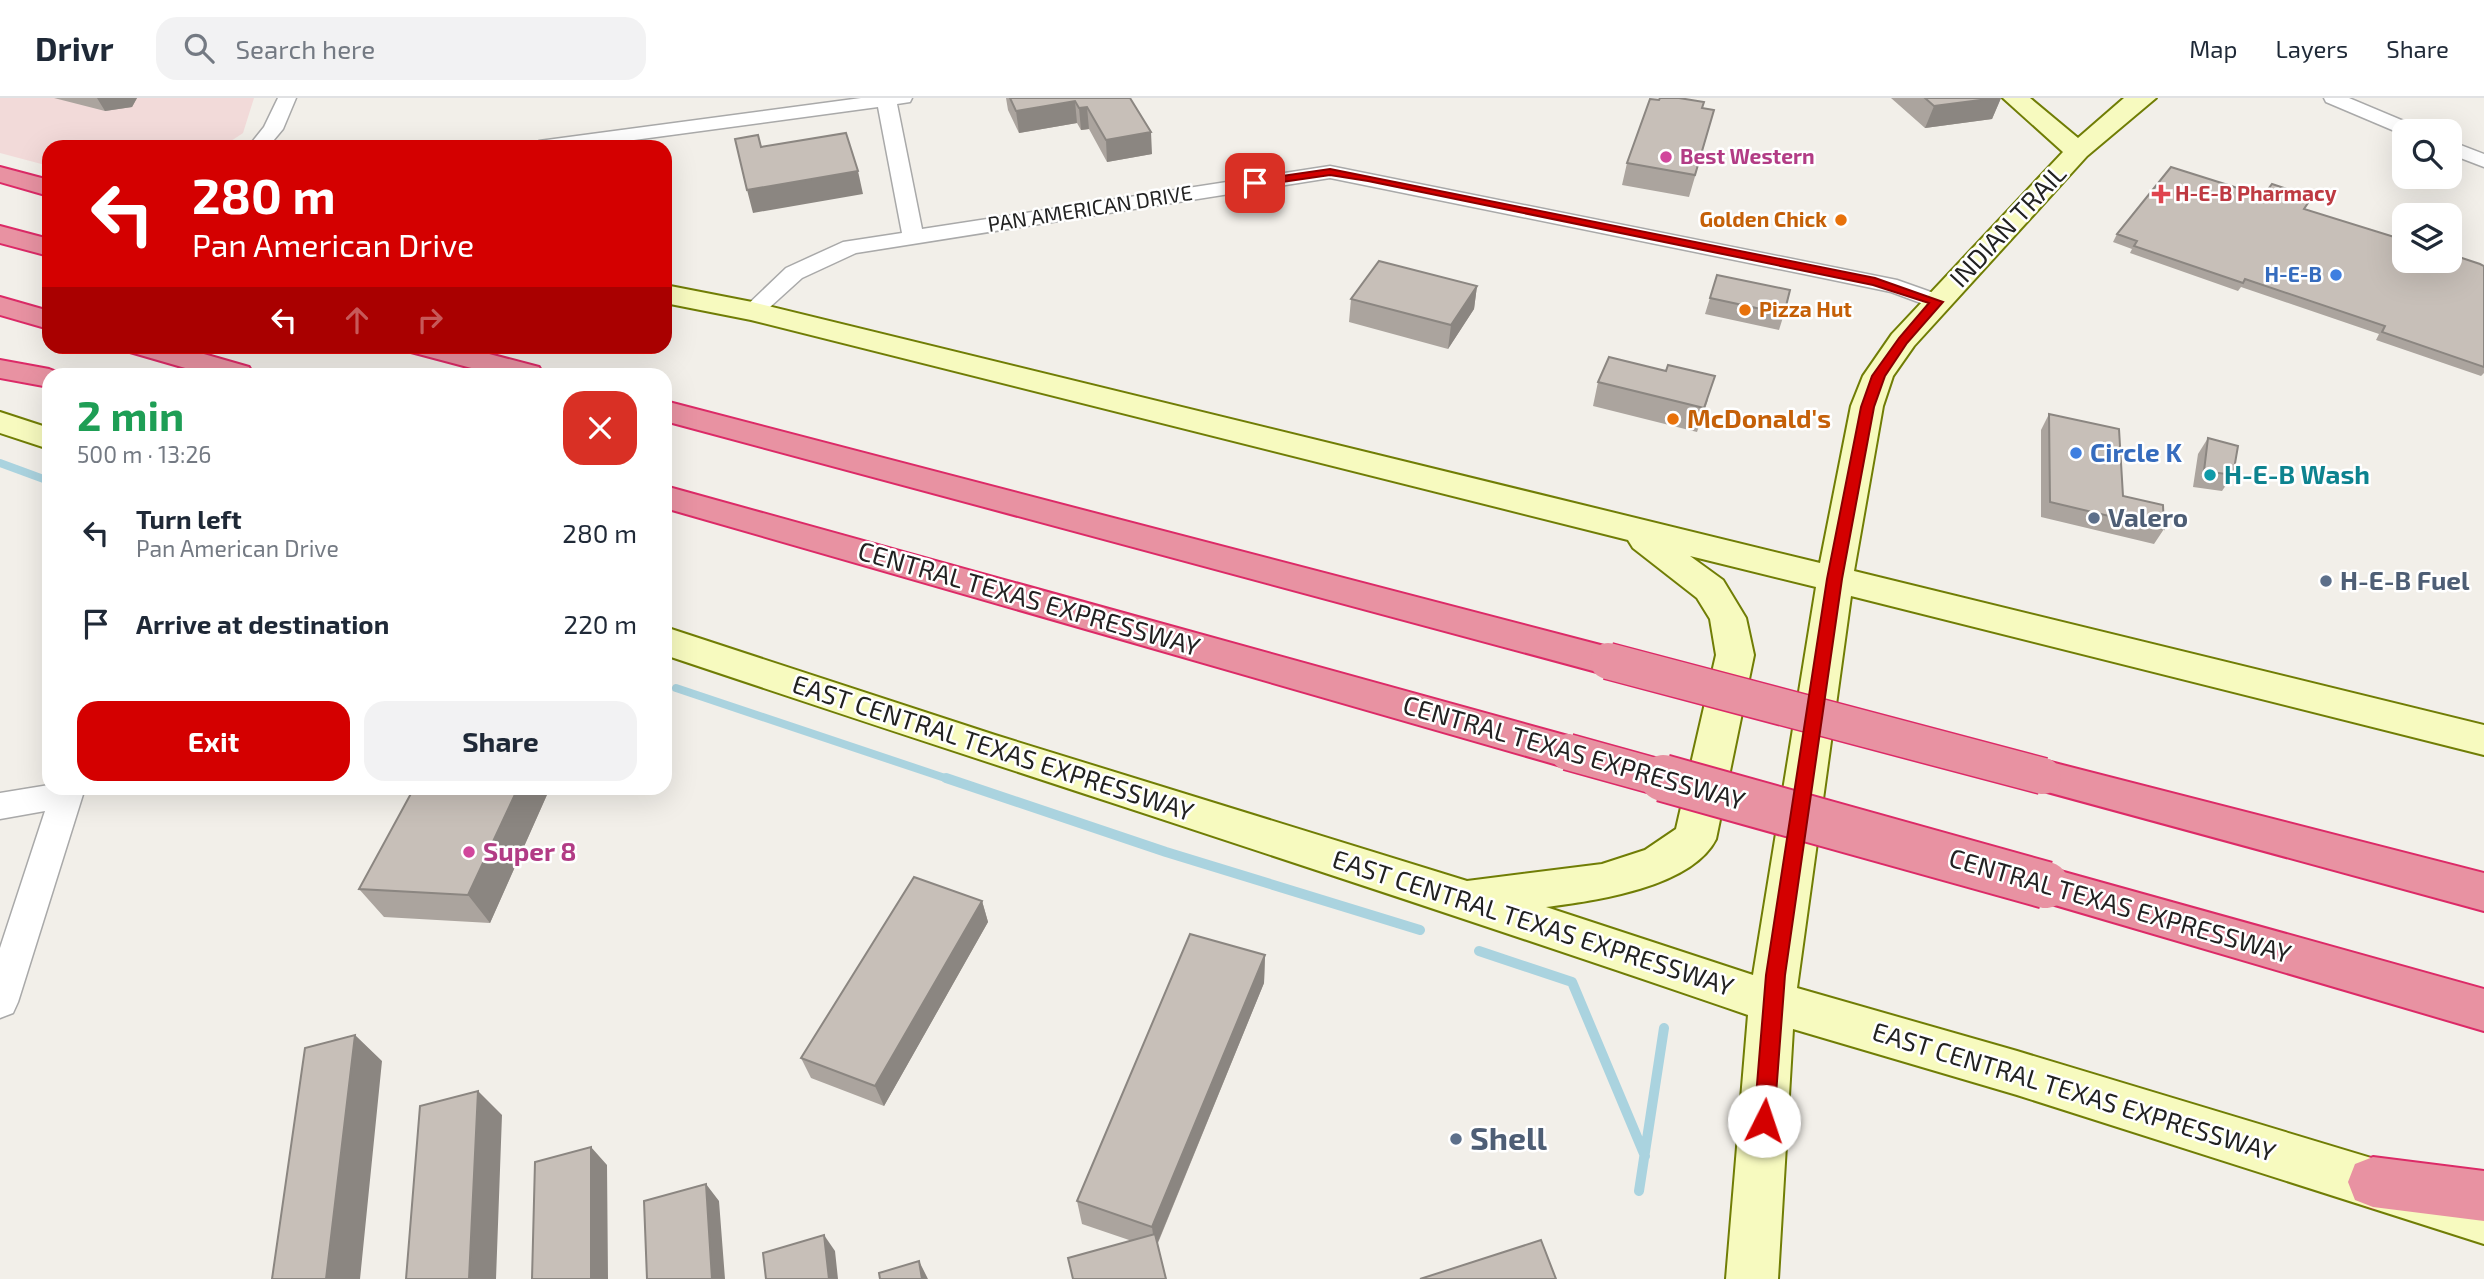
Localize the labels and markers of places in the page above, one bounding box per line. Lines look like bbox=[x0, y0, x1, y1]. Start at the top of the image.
place label: Best Western bbox=[1680, 143, 1815, 168]
marker: Best Western bbox=[1658, 149, 1674, 165]
pin bbox=[1225, 153, 1285, 213]
place label: H-E-B Pharmacy bbox=[2175, 180, 2337, 206]
marker: H-E-B Pharmacy bbox=[2153, 186, 2169, 202]
place label: Golden Chick bbox=[1699, 206, 1827, 231]
marker: Golden Chick bbox=[1833, 212, 1849, 228]
place label: H-E-B bbox=[2265, 261, 2322, 286]
marker: H-E-B bbox=[2328, 267, 2344, 283]
place label: Pizza Hut bbox=[1759, 296, 1852, 321]
marker: Pizza Hut bbox=[1737, 302, 1753, 318]
place label: McDonald's bbox=[1687, 402, 1831, 433]
marker: McDonald's bbox=[1665, 411, 1681, 427]
place label: Circle K bbox=[2090, 436, 2182, 467]
marker: Circle K bbox=[2068, 445, 2084, 461]
place label: H-E-B Wash bbox=[2224, 458, 2370, 489]
marker: H-E-B Wash bbox=[2202, 467, 2218, 483]
place label: Valero bbox=[2108, 501, 2188, 532]
marker: Valero bbox=[2086, 510, 2102, 526]
place label: H-E-B Fuel bbox=[2340, 564, 2470, 595]
marker: H-E-B Fuel bbox=[2318, 573, 2334, 589]
place label: Super 8 bbox=[483, 835, 576, 866]
marker: Super 8 bbox=[461, 844, 477, 860]
place label: Shell bbox=[1470, 1118, 1548, 1156]
marker: Shell bbox=[1448, 1131, 1464, 1147]

